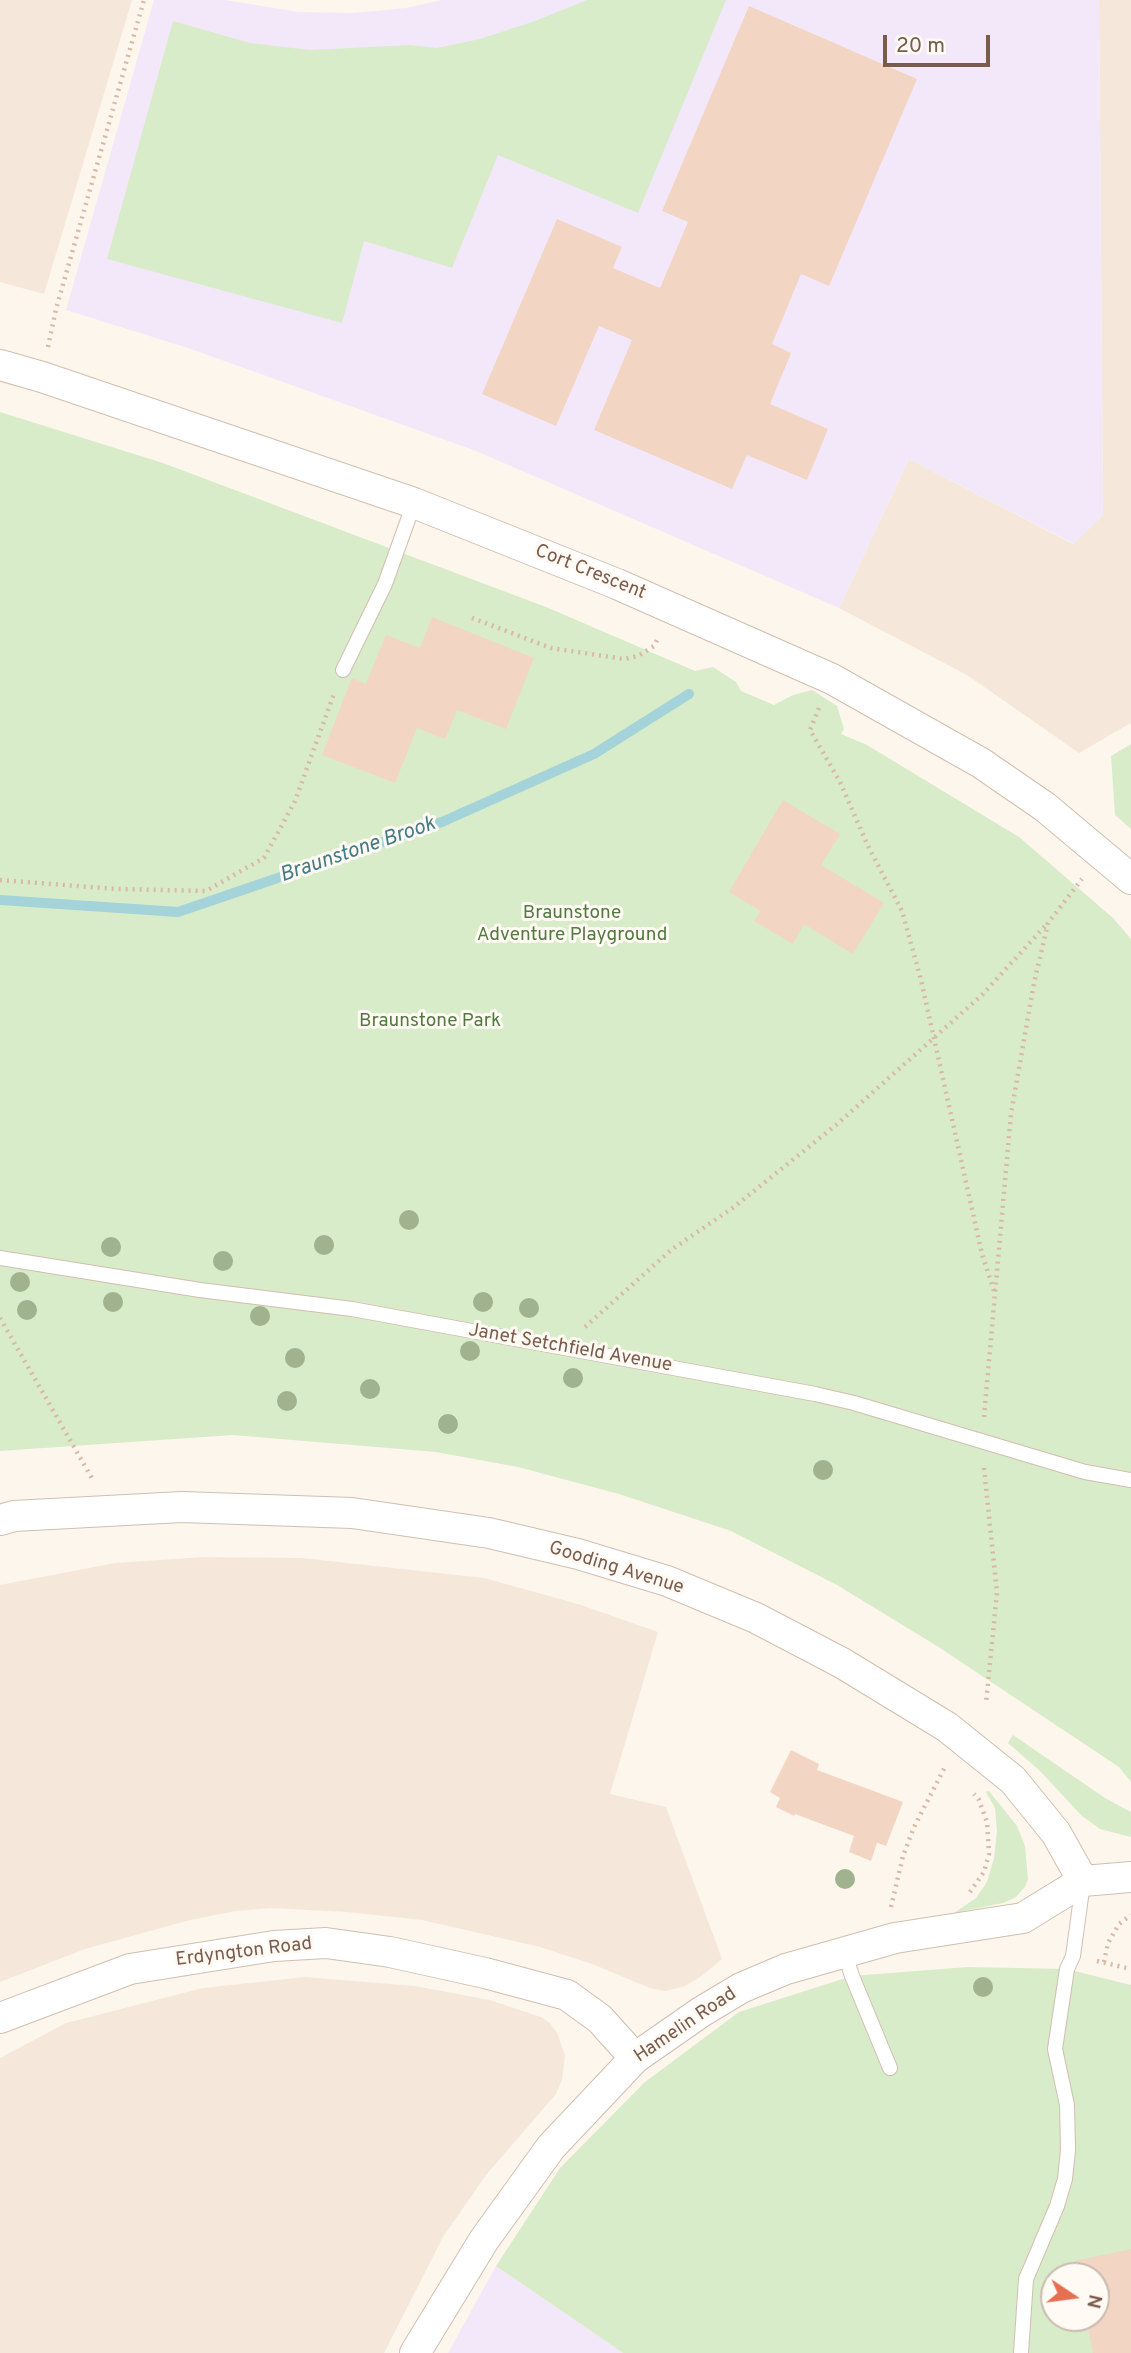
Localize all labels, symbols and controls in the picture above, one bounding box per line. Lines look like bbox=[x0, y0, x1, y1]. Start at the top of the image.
scale bar bbox=[886, 21, 993, 65]
text: 20 m bbox=[896, 33, 945, 60]
street label: Cort Crescent bbox=[531, 540, 649, 606]
water label: Braunstone Brook bbox=[277, 813, 439, 889]
park label: Braunstone Adventure Playground bbox=[477, 903, 667, 947]
park label: Braunstone Park bbox=[359, 1011, 501, 1033]
street label: Janet Setchfield Avenue bbox=[466, 1320, 674, 1378]
street label: Gooding Avenue bbox=[546, 1538, 686, 1600]
street label: Erdyngton Road bbox=[174, 1933, 314, 1973]
street label: Hamelin Road bbox=[630, 1983, 742, 2069]
north arrow bbox=[1040, 2262, 1110, 2332]
text: N bbox=[1080, 2292, 1107, 2311]

